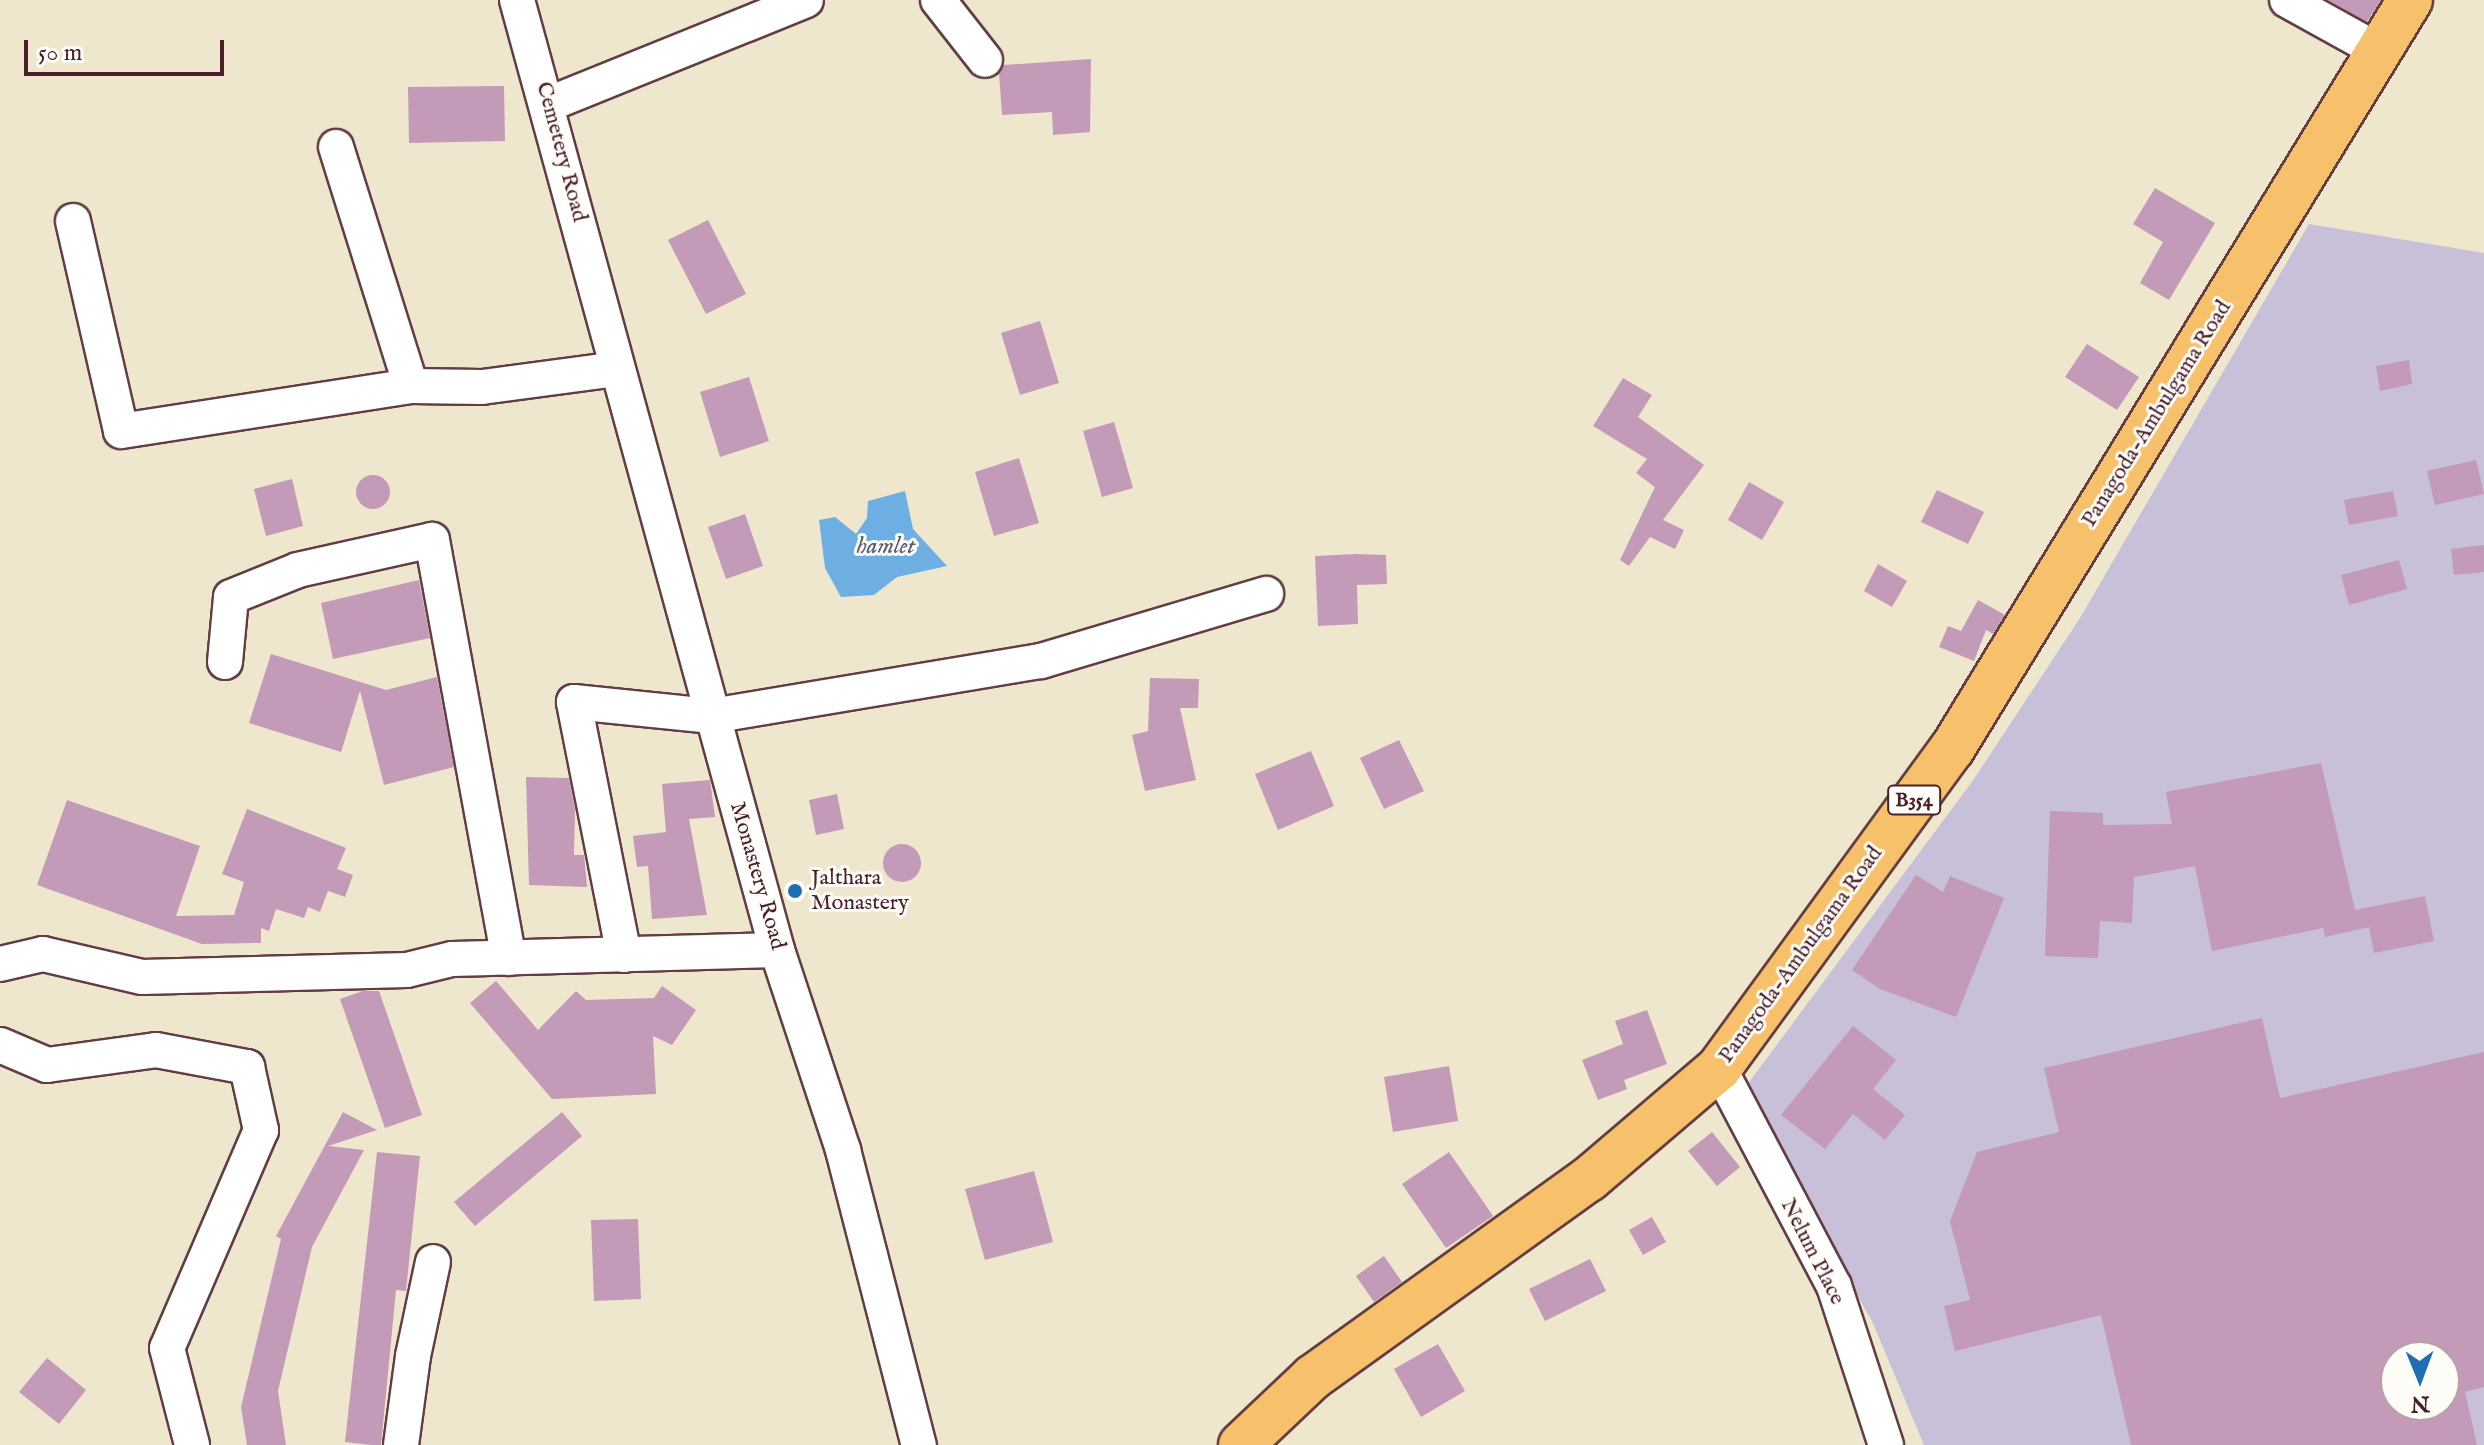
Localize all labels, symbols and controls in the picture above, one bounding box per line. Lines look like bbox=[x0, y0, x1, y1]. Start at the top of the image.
scale bar bbox=[28, 24, 228, 74]
text: 50 m bbox=[38, 38, 82, 69]
street label: Cemetery Road bbox=[530, 79, 592, 225]
street label: Panagoda-Ambulgama Road bbox=[2076, 296, 2238, 532]
water label: hamlet bbox=[857, 533, 915, 561]
road number: B354 bbox=[1886, 784, 1942, 816]
street label: Monastery Road bbox=[723, 799, 791, 953]
street label: Panagoda-Ambulgama Road bbox=[1713, 841, 1889, 1069]
place label: Jalthara Monastery bbox=[811, 865, 909, 916]
marker: Jalthara Monastery bbox=[786, 882, 804, 900]
street label: Nelum Place bbox=[1774, 1195, 1850, 1309]
north arrow bbox=[2380, 1341, 2460, 1421]
text: N bbox=[2411, 1389, 2430, 1417]

